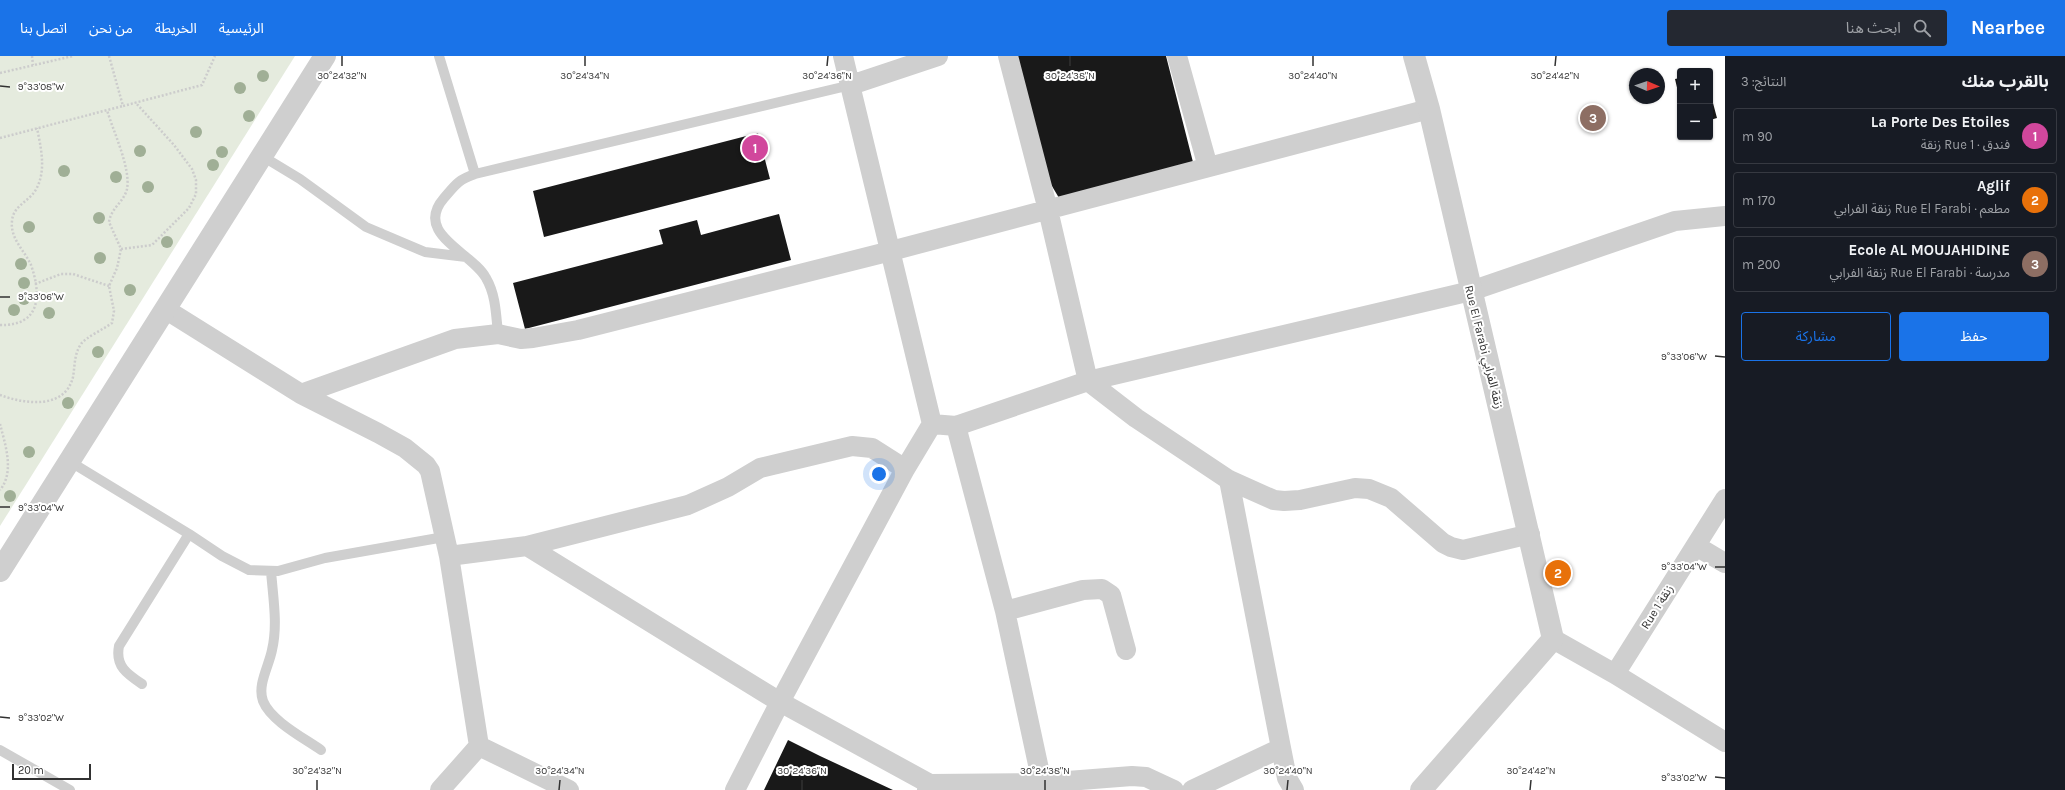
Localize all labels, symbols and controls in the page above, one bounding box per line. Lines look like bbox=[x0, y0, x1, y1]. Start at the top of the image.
search box bbox=[1667, 10, 1947, 46]
icon: search bbox=[1911, 17, 1933, 39]
text: Nearbee bbox=[1971, 17, 2045, 39]
text: ابحث هنا bbox=[1846, 19, 1901, 37]
text: اتصل بنا bbox=[20, 20, 67, 37]
text: من نحن bbox=[89, 20, 133, 37]
text: الخريطة bbox=[155, 20, 197, 37]
text: الرئيسية bbox=[219, 20, 264, 37]
north arrow bbox=[1629, 68, 1665, 104]
map controls bbox=[1677, 68, 1713, 140]
button: + bbox=[1677, 68, 1713, 104]
text: 30°24'32"N bbox=[317, 70, 367, 82]
text: 30°24'34"N bbox=[560, 70, 610, 82]
text: 30°24'36"N bbox=[802, 70, 852, 82]
text: 30°24'38"N bbox=[1045, 70, 1095, 82]
text: 30°24'40"N bbox=[1288, 70, 1338, 82]
text: 30°24'42"N bbox=[1530, 70, 1580, 82]
text: بالقرب منك bbox=[1962, 71, 2049, 91]
text: النتائج: 3 bbox=[1741, 74, 1786, 89]
text: 9°33'08"W bbox=[18, 81, 64, 93]
pin: 3 bbox=[1580, 103, 1606, 133]
button: − bbox=[1677, 104, 1713, 140]
text: La Porte Des Etoiles bbox=[1871, 113, 2010, 131]
text: 90 m bbox=[1742, 129, 1773, 144]
text: 1 bbox=[2033, 129, 2037, 144]
pin: 1 bbox=[742, 133, 768, 163]
text: فندق · Rue 1 زنقة bbox=[1921, 137, 2010, 152]
text: Aglif bbox=[1977, 177, 2010, 195]
text: 170 m bbox=[1742, 193, 1775, 208]
text: 2 bbox=[2031, 193, 2039, 208]
text: مطعم · Rue El Farabi زنقة الفرابي bbox=[1834, 201, 2010, 216]
text: Ecole AL MOUJAHIDINE bbox=[1849, 241, 2010, 259]
text: 200 m bbox=[1742, 257, 1780, 272]
text: 3 bbox=[2031, 257, 2039, 272]
text: مدرسة · Rue El Farabi زنقة الفرابي bbox=[1829, 265, 2010, 280]
street label: Rue El Farabi زنقة الفرابي bbox=[1459, 284, 1506, 411]
text: 9°33'06"W bbox=[18, 291, 64, 303]
button: مشاركة bbox=[1741, 312, 1891, 361]
button: حفظ bbox=[1899, 312, 2049, 361]
text: 9°33'06"W bbox=[1661, 351, 1707, 363]
your location bbox=[869, 464, 889, 484]
text: 9°33'04"W bbox=[18, 502, 64, 514]
pin: 2 bbox=[1545, 558, 1571, 588]
text: 9°33'04"W bbox=[1661, 561, 1707, 573]
street label: Rue 1 زنقة bbox=[1638, 582, 1676, 632]
text: 9°33'02"W bbox=[18, 712, 64, 724]
scale bar bbox=[12, 762, 91, 781]
text: 20 m bbox=[18, 764, 44, 777]
text: 30°24'32"N bbox=[292, 765, 342, 777]
text: 30°24'34"N bbox=[535, 765, 585, 777]
text: 30°24'36"N bbox=[777, 765, 827, 777]
text: 30°24'38"N bbox=[1020, 765, 1070, 777]
text: 30°24'40"N bbox=[1263, 765, 1313, 777]
text: 30°24'42"N bbox=[1506, 765, 1556, 777]
text: 9°33'02"W bbox=[1661, 772, 1707, 784]

